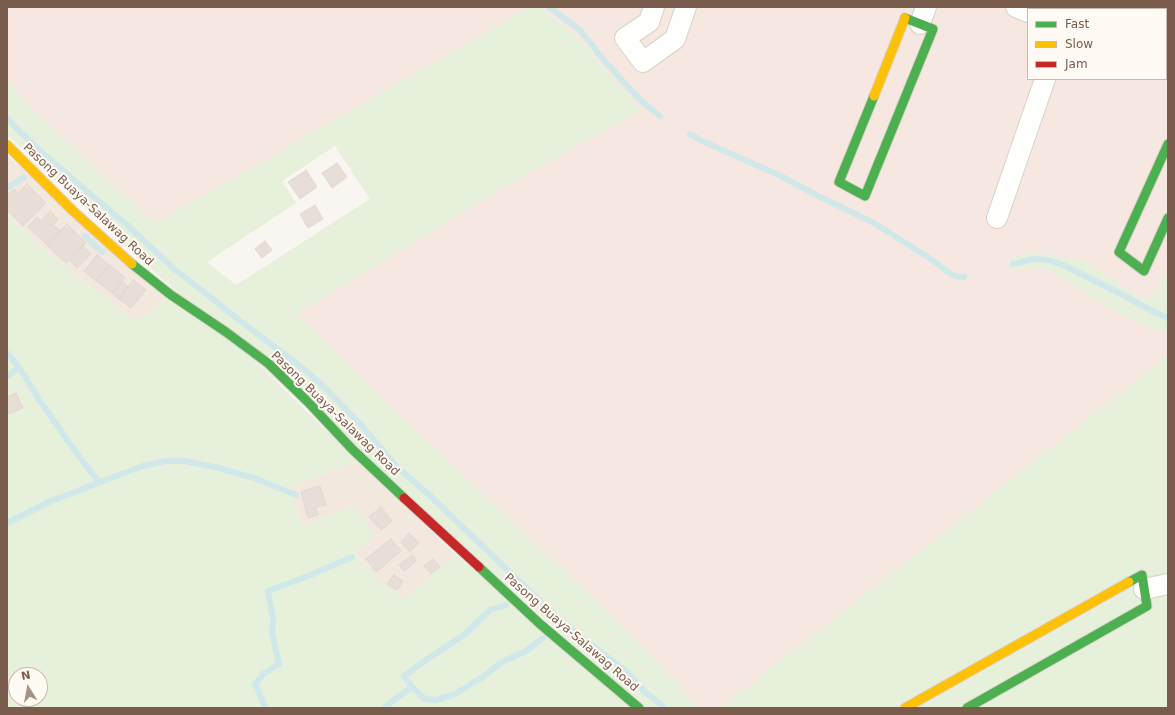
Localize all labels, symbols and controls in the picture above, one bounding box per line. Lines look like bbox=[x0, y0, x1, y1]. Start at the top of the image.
legend bbox=[1027, 8, 1167, 80]
text: Fast bbox=[1065, 17, 1089, 31]
text: Slow bbox=[1065, 37, 1093, 51]
text: Jam bbox=[1065, 57, 1088, 71]
street label: Pasong Buaya-Salawag Road bbox=[20, 141, 156, 269]
street label: Pasong Buaya-Salawag Road bbox=[268, 349, 402, 479]
street label: Pasong Buaya-Salawag Road bbox=[501, 571, 641, 695]
north arrow bbox=[8, 667, 48, 707]
text: N bbox=[20, 668, 32, 683]

